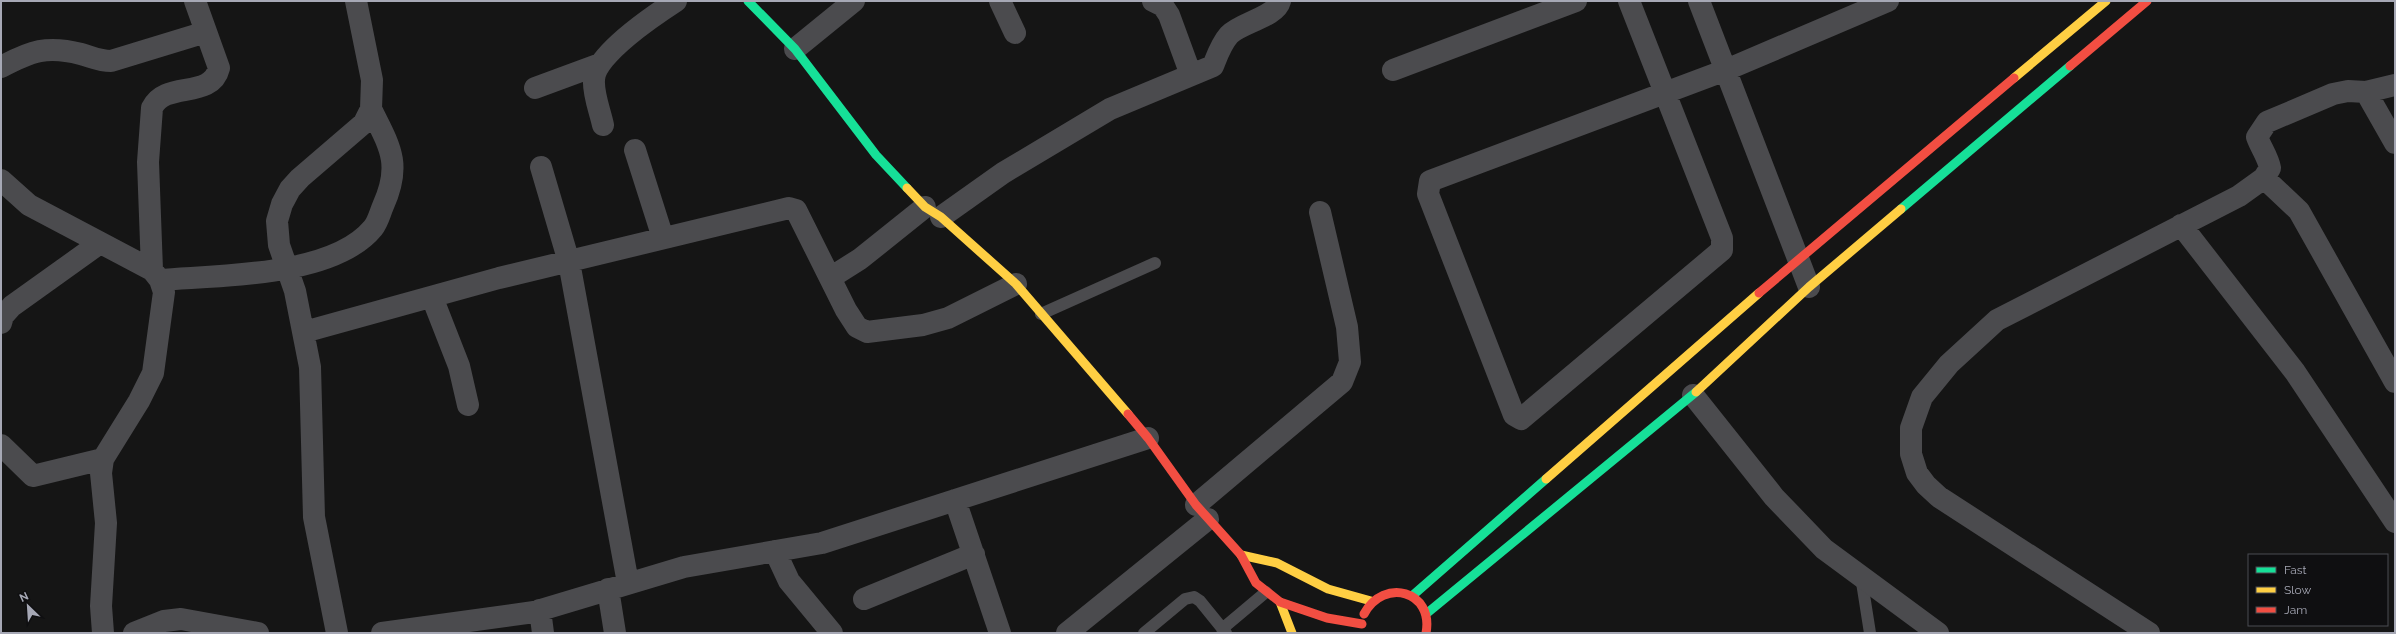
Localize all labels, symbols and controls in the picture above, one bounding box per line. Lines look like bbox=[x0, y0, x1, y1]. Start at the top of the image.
legend bbox=[2248, 554, 2388, 626]
text: Fast bbox=[2284, 563, 2307, 577]
text: Slow bbox=[2284, 583, 2311, 597]
north arrow bbox=[8, 586, 48, 626]
text: N bbox=[17, 590, 31, 605]
text: Jam bbox=[2284, 603, 2307, 617]

